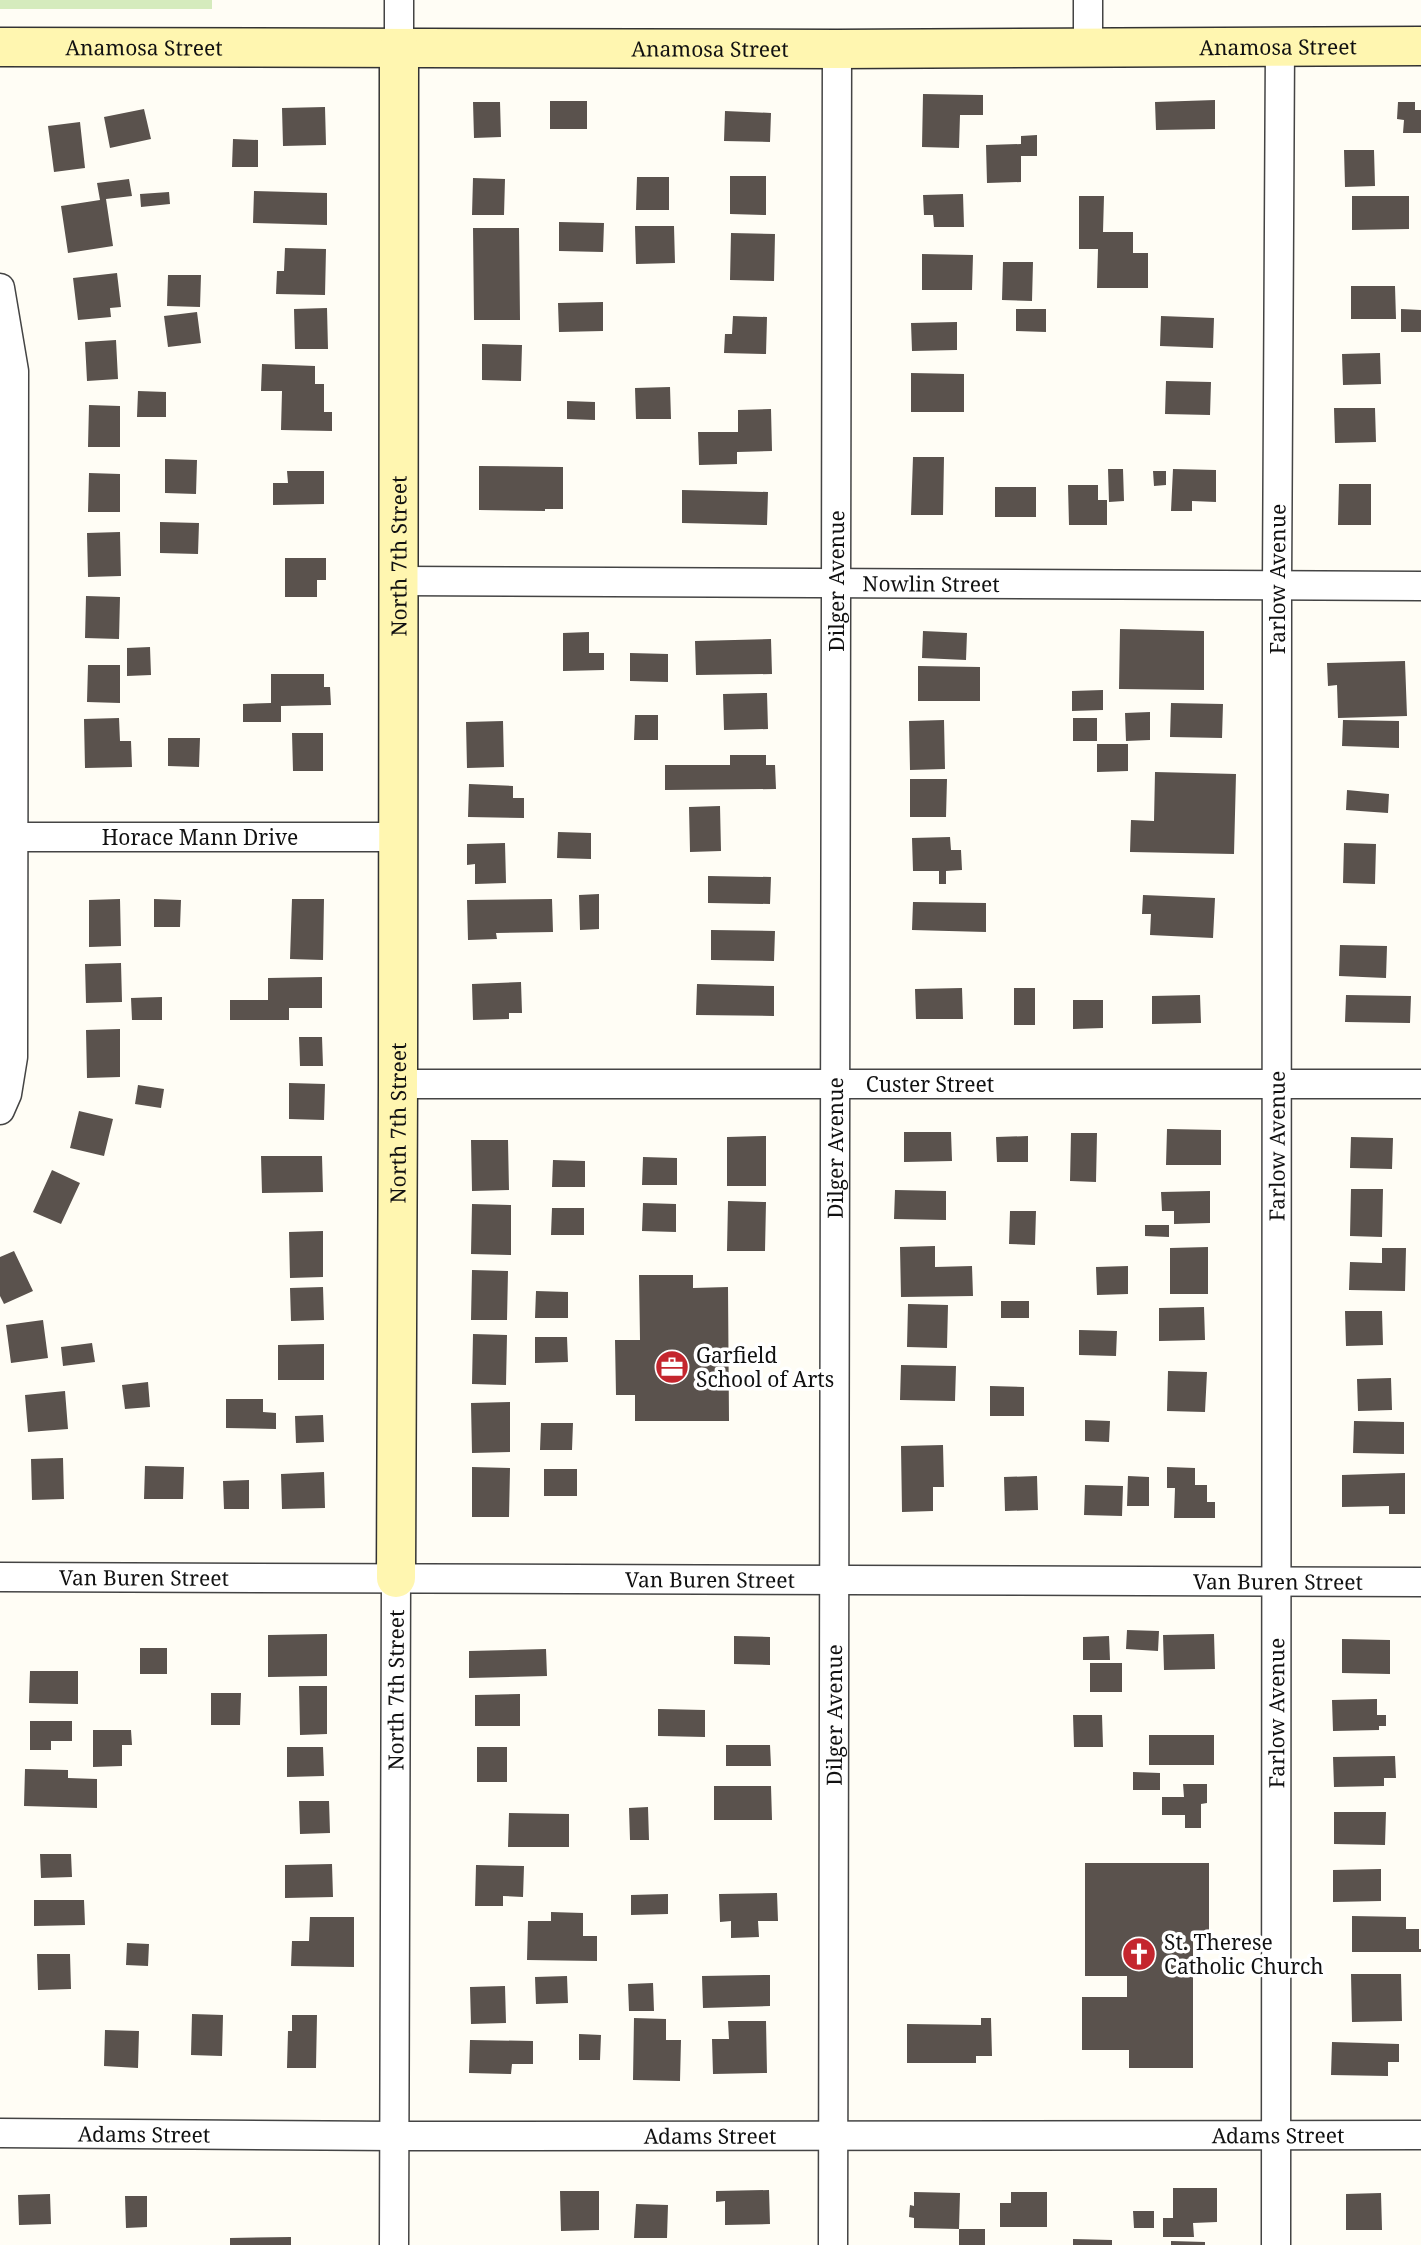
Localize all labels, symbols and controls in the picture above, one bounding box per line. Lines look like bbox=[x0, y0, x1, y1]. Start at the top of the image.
street label: Anamosa Street bbox=[1199, 32, 1357, 61]
street label: Anamosa Street bbox=[65, 33, 223, 62]
street label: Anamosa Street bbox=[631, 35, 789, 63]
street label: North 7th Street bbox=[384, 476, 413, 636]
street label: Farlow Avenue bbox=[1263, 504, 1291, 654]
street label: Dilger Avenue bbox=[822, 510, 850, 652]
street label: Nowlin Street bbox=[862, 569, 1000, 598]
street label: Horace Mann Drive bbox=[102, 823, 298, 851]
street label: North 7th Street bbox=[384, 1043, 412, 1204]
street label: Custer Street bbox=[866, 1070, 994, 1098]
street label: Farlow Avenue bbox=[1263, 1071, 1291, 1221]
street label: Dilger Avenue bbox=[821, 1077, 849, 1219]
place label: Garfield School of Arts bbox=[696, 1341, 834, 1393]
office icon: Garfield School of Arts bbox=[653, 1348, 691, 1386]
street label: Van Buren Street bbox=[59, 1563, 229, 1592]
street label: Van Buren Street bbox=[625, 1565, 795, 1594]
street label: Van Buren Street bbox=[1193, 1567, 1363, 1596]
street label: North 7th Street bbox=[381, 1610, 410, 1770]
street label: Farlow Avenue bbox=[1262, 1638, 1290, 1788]
street label: Dilger Avenue bbox=[820, 1644, 848, 1786]
place label: St. Therese Catholic Church bbox=[1164, 1928, 1324, 1980]
church icon: St. Therese Catholic Church bbox=[1120, 1935, 1158, 1973]
street label: Adams Street bbox=[78, 2120, 210, 2149]
street label: Adams Street bbox=[1212, 2121, 1344, 2149]
street label: Adams Street bbox=[644, 2122, 776, 2150]

